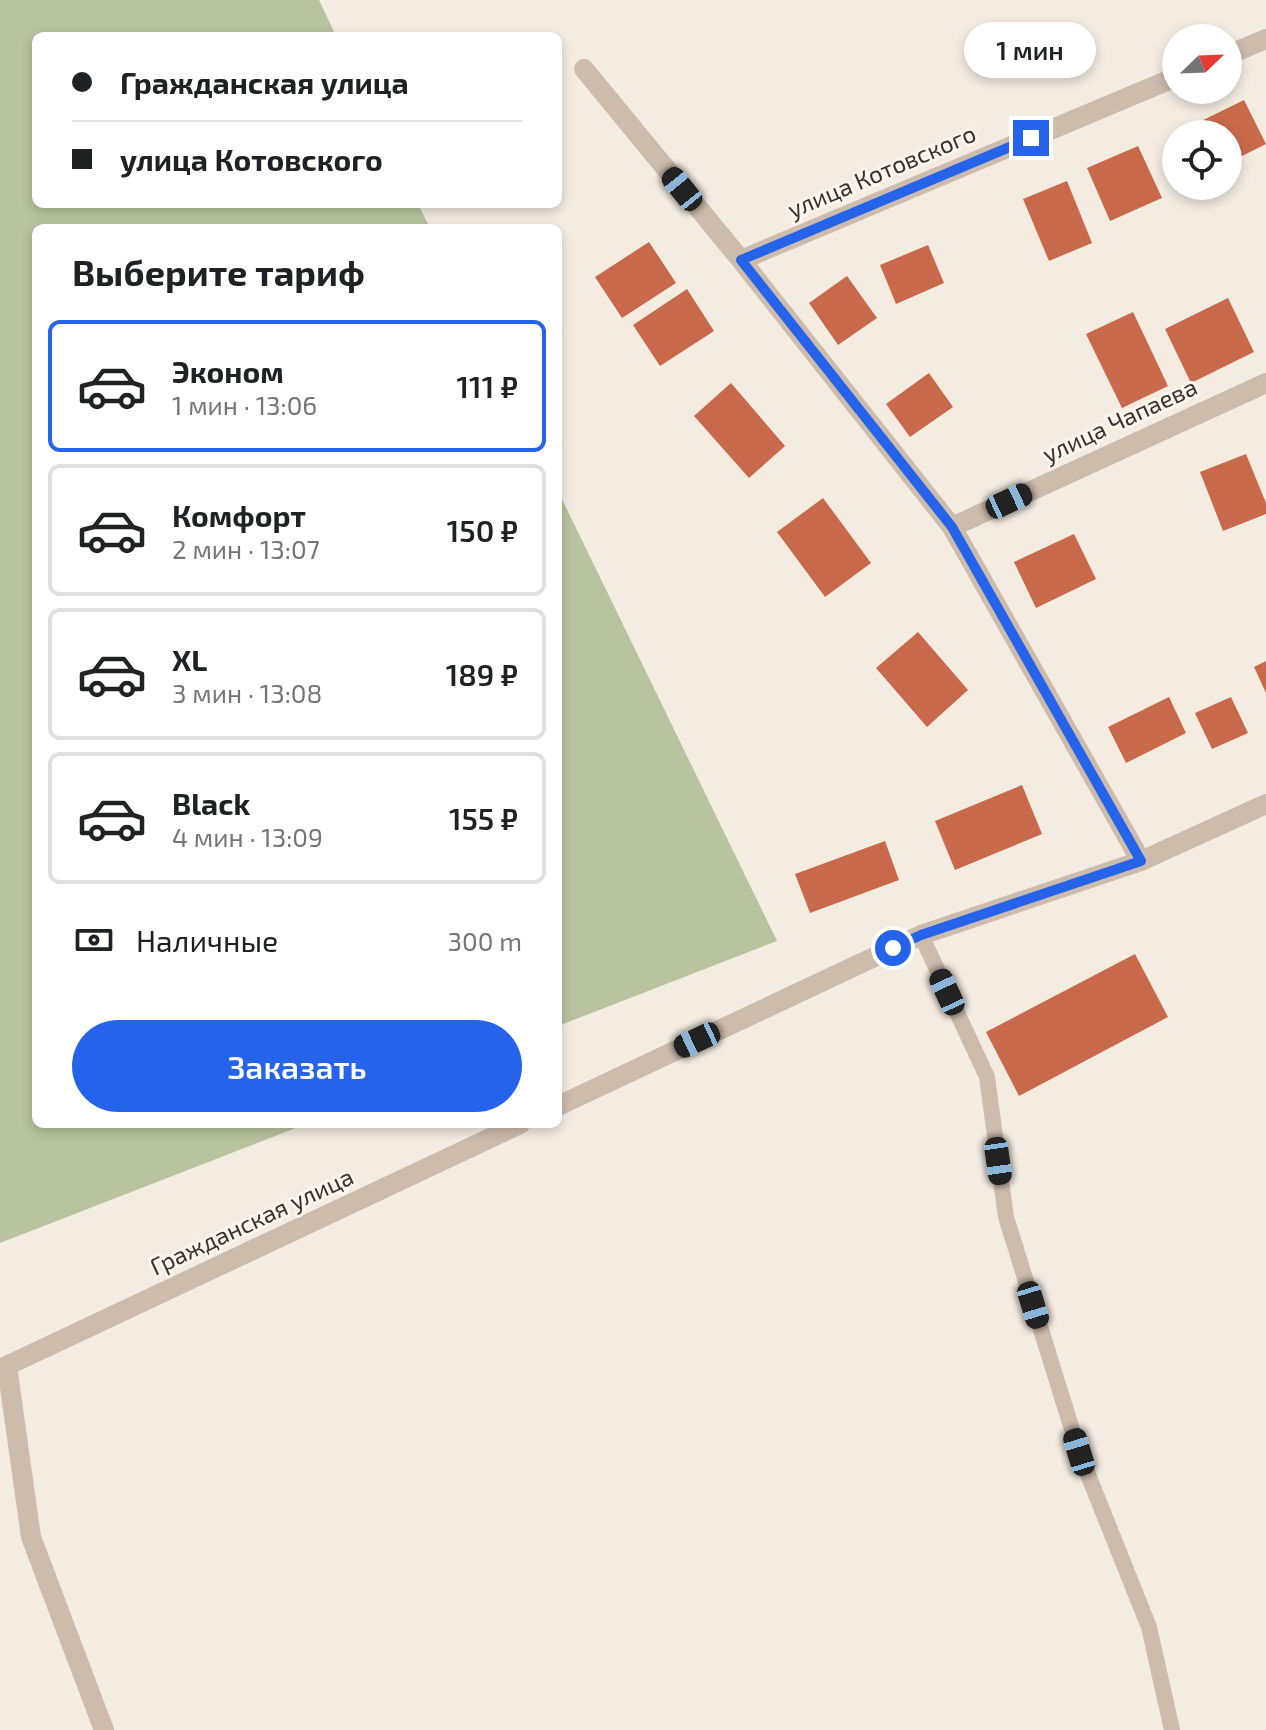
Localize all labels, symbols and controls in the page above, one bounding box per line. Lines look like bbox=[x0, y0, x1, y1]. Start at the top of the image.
callout: 1 мин bbox=[965, 22, 1097, 78]
north arrow bbox=[1162, 24, 1242, 104]
map controls bbox=[1162, 24, 1242, 200]
text: 1 мин bbox=[996, 34, 1064, 65]
text: Гражданская улица bbox=[120, 64, 409, 100]
street label: улица Котовского bbox=[783, 118, 980, 224]
route end bbox=[1013, 120, 1049, 156]
button: locate bbox=[1162, 120, 1242, 200]
text: улица Котовского bbox=[120, 141, 383, 177]
car bbox=[658, 163, 706, 215]
text: Выберите тариф bbox=[72, 250, 365, 293]
icon: car bbox=[76, 350, 148, 422]
text: Эконом bbox=[172, 353, 284, 389]
text: 111 ₽ bbox=[457, 368, 518, 404]
street label: улица Чапаева bbox=[1037, 371, 1202, 469]
text: 1 мин · 13:06 bbox=[172, 389, 317, 420]
car bbox=[982, 480, 1036, 522]
icon: car bbox=[76, 494, 148, 566]
text: Комфорт bbox=[172, 497, 306, 533]
text: 150 ₽ bbox=[447, 512, 518, 548]
text: 2 мин · 13:07 bbox=[172, 533, 320, 564]
icon: car bbox=[76, 638, 148, 710]
text: XL bbox=[172, 641, 207, 677]
text: 189 ₽ bbox=[446, 656, 518, 692]
text: 3 мин · 13:08 bbox=[172, 677, 322, 708]
icon: car bbox=[76, 782, 148, 854]
text: Black bbox=[172, 785, 250, 821]
text: 155 ₽ bbox=[449, 800, 518, 836]
text: 4 мин · 13:09 bbox=[172, 821, 323, 852]
icon: cash bbox=[72, 918, 116, 962]
text: Наличные bbox=[136, 922, 278, 958]
text: 300 m bbox=[448, 925, 522, 956]
route start bbox=[875, 930, 911, 966]
car bbox=[926, 965, 968, 1019]
car bbox=[670, 1019, 724, 1061]
button: Заказать bbox=[72, 1020, 522, 1112]
car bbox=[983, 1136, 1013, 1186]
street label: Гражданская улица bbox=[145, 1161, 358, 1281]
car bbox=[1015, 1279, 1051, 1331]
car bbox=[1061, 1426, 1097, 1478]

